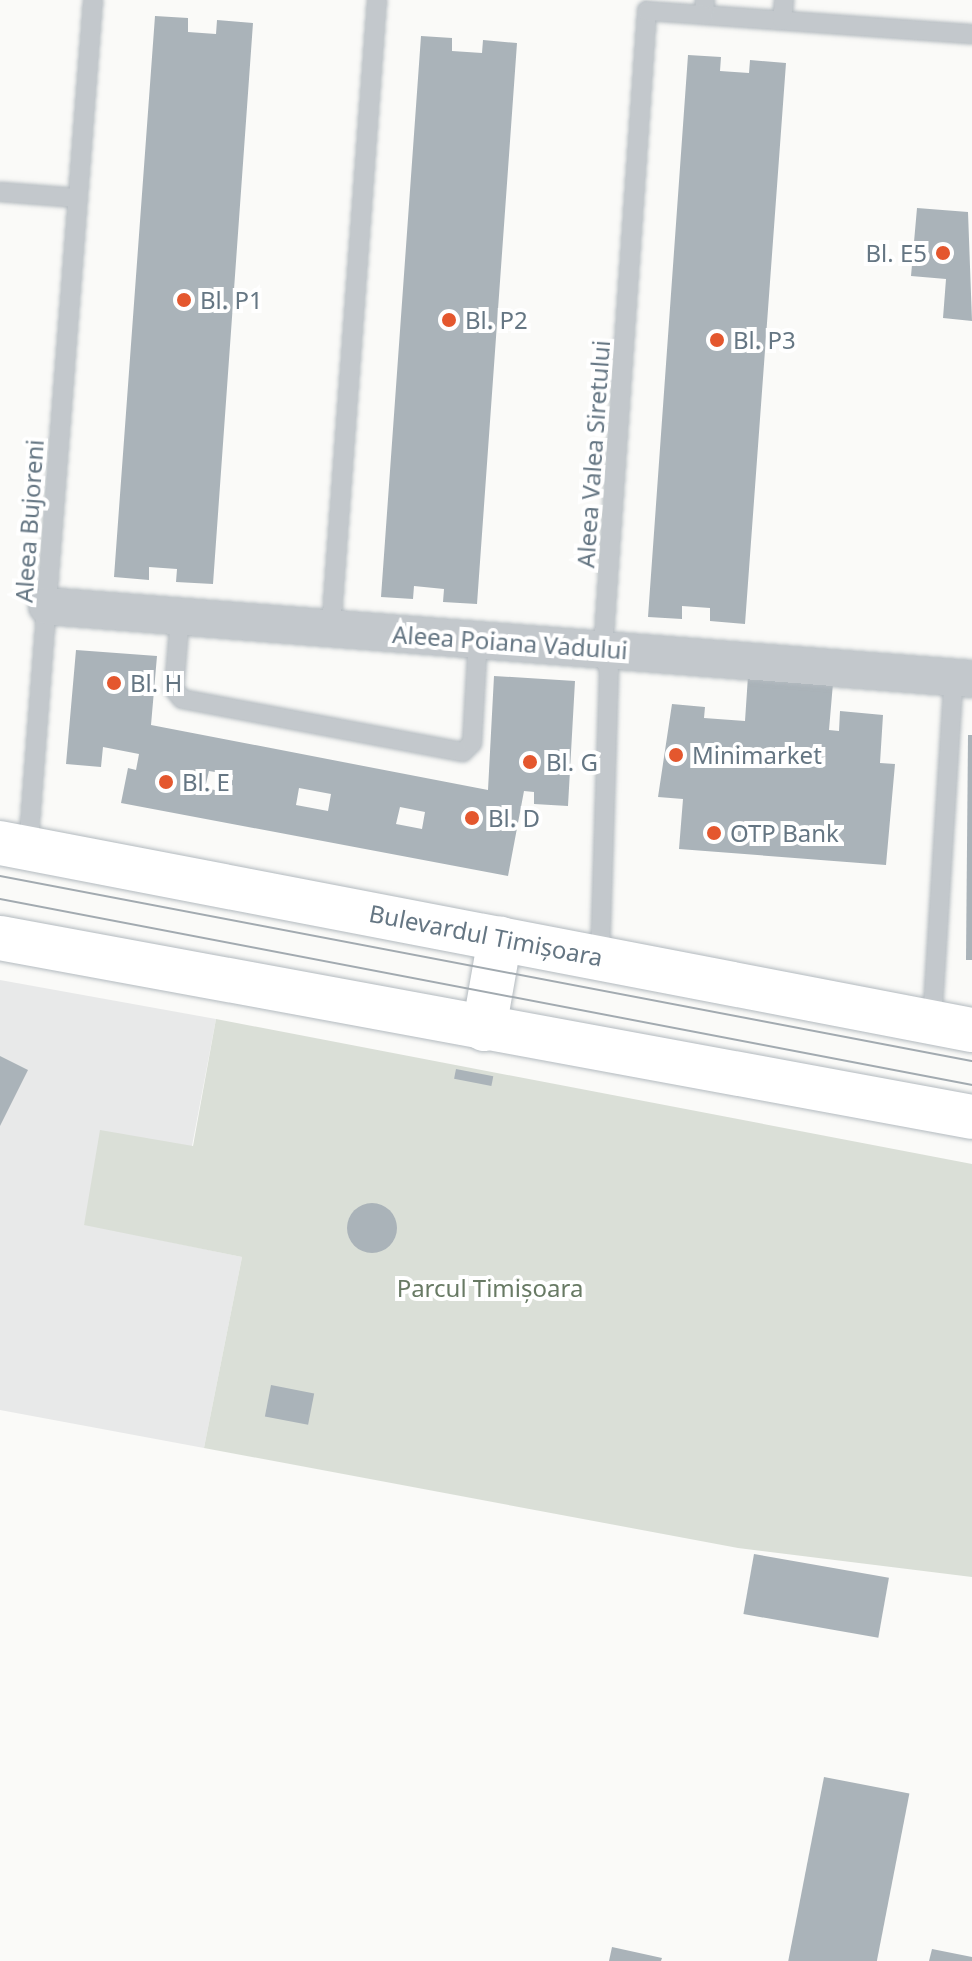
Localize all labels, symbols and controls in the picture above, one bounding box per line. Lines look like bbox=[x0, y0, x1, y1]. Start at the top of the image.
place label: Bl. E5 bbox=[865, 239, 927, 267]
marker: Bl. E5 bbox=[934, 244, 952, 262]
place label: Bl. P1 bbox=[200, 286, 263, 314]
marker: Bl. P1 bbox=[175, 291, 193, 309]
place label: Bl. P2 bbox=[465, 306, 528, 334]
marker: Bl. P2 bbox=[440, 311, 458, 329]
place label: Bl. P3 bbox=[733, 326, 796, 354]
marker: Bl. P3 bbox=[708, 331, 726, 349]
street label: Aleea Valea Siretului bbox=[571, 339, 615, 569]
street label: Aleea Bujoreni bbox=[9, 438, 49, 604]
street label: Aleea Poiana Vadului bbox=[391, 619, 629, 665]
place label: Bl. H bbox=[130, 669, 182, 697]
marker: Bl. H bbox=[105, 674, 123, 692]
place label: Minimarket bbox=[692, 741, 822, 769]
marker: Minimarket bbox=[667, 746, 685, 764]
place label: Bl. G bbox=[546, 748, 598, 776]
marker: Bl. G bbox=[521, 753, 539, 771]
place label: Bl. E bbox=[182, 768, 230, 796]
marker: Bl. E bbox=[157, 773, 175, 791]
place label: Bl. D bbox=[488, 804, 540, 832]
marker: Bl. D bbox=[463, 809, 481, 827]
place label: OTP Bank bbox=[730, 819, 839, 847]
marker: OTP Bank bbox=[705, 824, 723, 842]
street label: Bulevardul Timișoara bbox=[367, 898, 605, 972]
park label: Parcul Timișoara bbox=[397, 1274, 583, 1302]

